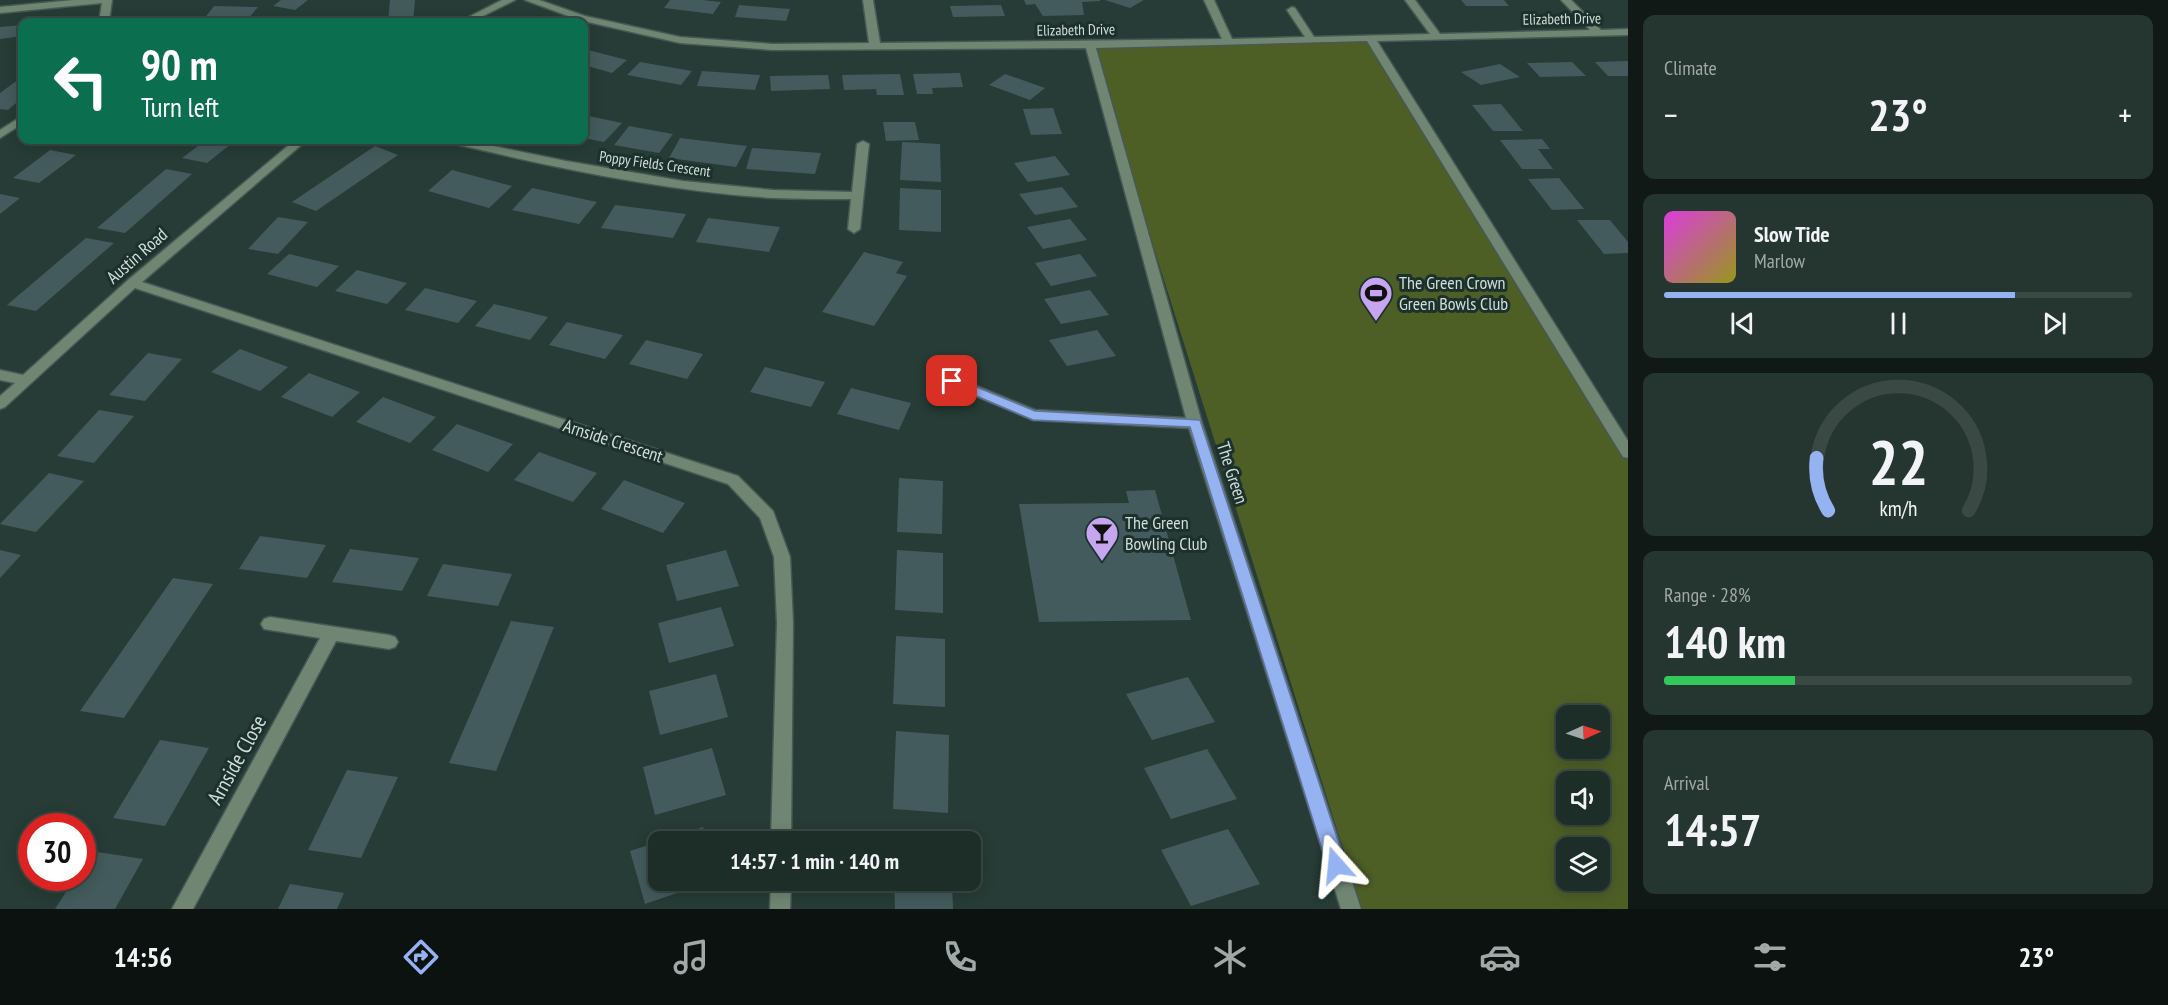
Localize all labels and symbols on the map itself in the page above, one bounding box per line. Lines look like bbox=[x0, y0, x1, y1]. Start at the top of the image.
street label: Elizabeth Drive bbox=[1523, 8, 1601, 29]
street label: Elizabeth Drive bbox=[1037, 19, 1115, 40]
street label: Poppy Fields Crescent bbox=[598, 146, 712, 181]
street label: Austin Road bbox=[101, 223, 172, 288]
place label: The Green Crown Green Bowls Club bbox=[1399, 271, 1508, 315]
sports icon: The Green Crown Green Bowls Club bbox=[1358, 275, 1394, 322]
pin bbox=[926, 355, 977, 406]
street label: Arnside Crescent bbox=[561, 414, 666, 467]
street label: The Green bbox=[1212, 439, 1253, 507]
place label: The Green Bowling Club bbox=[1125, 511, 1208, 555]
bar icon: The Green Bowling Club bbox=[1084, 515, 1120, 562]
north arrow bbox=[1556, 705, 1610, 759]
street label: Arnside Close bbox=[201, 710, 272, 809]
speed limit sign: 30 bbox=[18, 813, 96, 891]
position arrow bbox=[1304, 833, 1368, 897]

